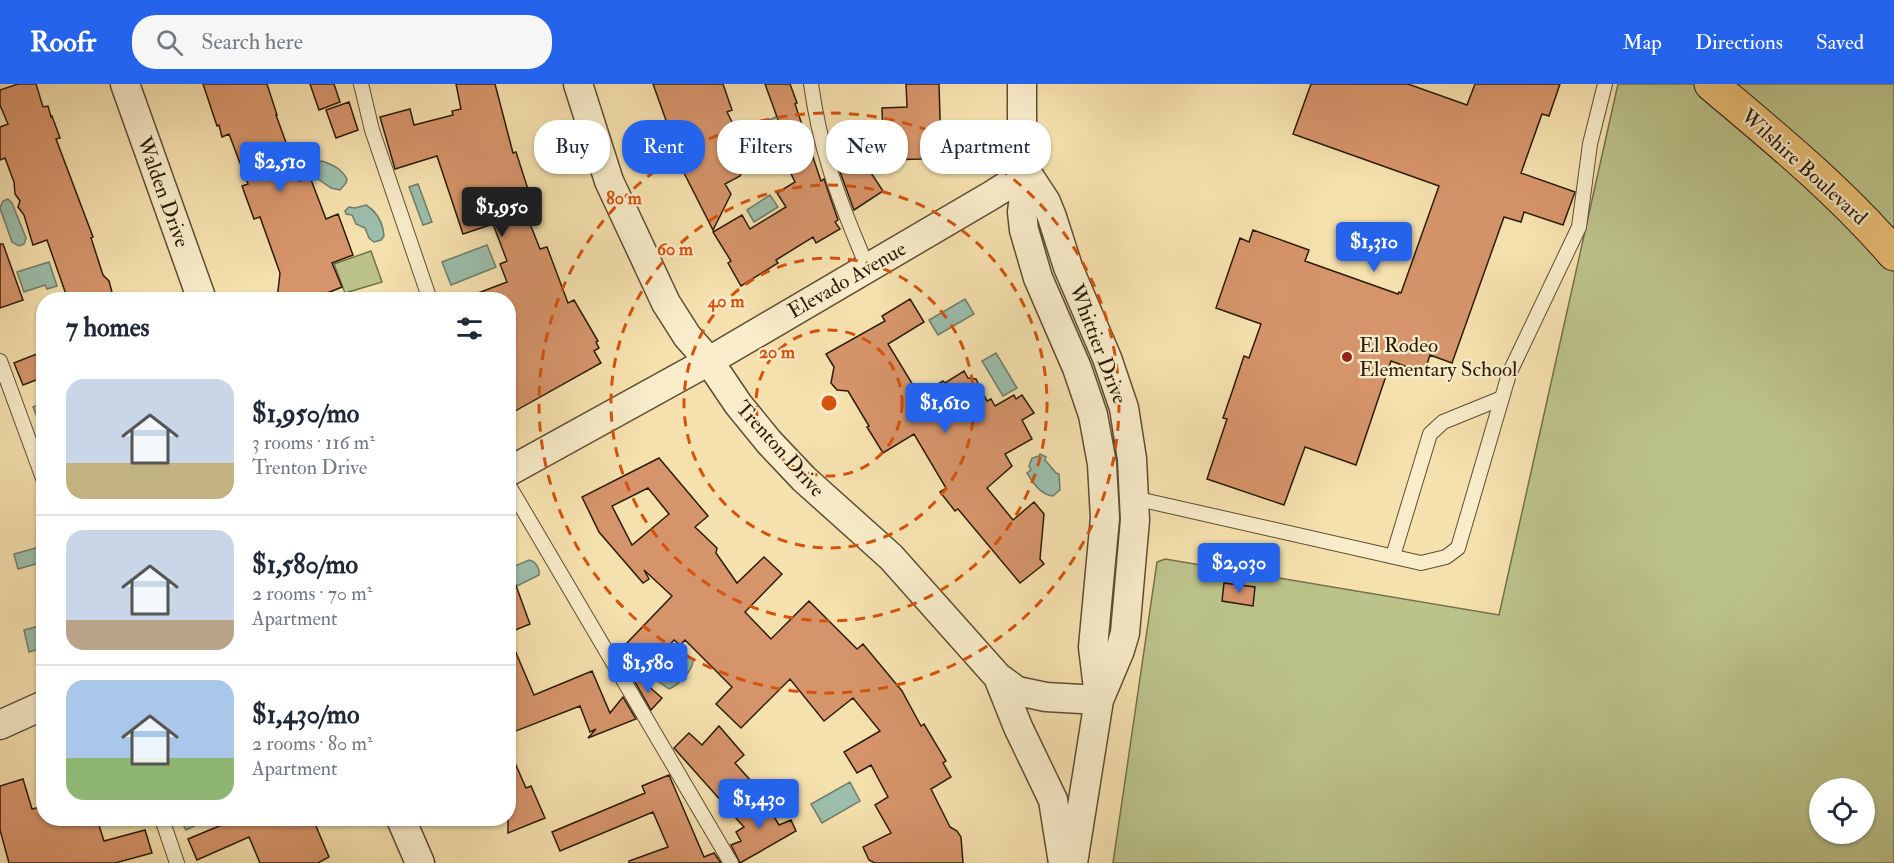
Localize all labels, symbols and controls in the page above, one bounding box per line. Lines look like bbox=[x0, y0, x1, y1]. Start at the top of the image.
search box bbox=[132, 15, 552, 69]
text: Roofr bbox=[30, 25, 96, 60]
icon: search bbox=[153, 26, 186, 59]
text: Search here bbox=[201, 28, 303, 56]
text: Map bbox=[1622, 29, 1662, 56]
text: Directions bbox=[1695, 29, 1783, 56]
text: Saved bbox=[1816, 29, 1864, 56]
street label: Wilshire Boulevard bbox=[1734, 102, 1874, 231]
chip: Buy bbox=[534, 120, 610, 174]
chip: Rent bbox=[622, 120, 705, 174]
chip: Filters bbox=[717, 120, 814, 174]
chip: New bbox=[826, 120, 908, 174]
chip: Apartment bbox=[920, 120, 1051, 174]
street label: Walden Drive bbox=[130, 132, 196, 251]
pin: $2,510 bbox=[231, 142, 329, 193]
text: $2,510 bbox=[254, 149, 306, 174]
pin: $1,950 bbox=[453, 187, 551, 238]
text: 80 m bbox=[606, 187, 643, 210]
text: $1,950 bbox=[476, 194, 528, 219]
pin: $1,310 bbox=[1325, 222, 1423, 273]
text: $1,310 bbox=[1350, 229, 1398, 254]
street label: Elevado Avenue bbox=[783, 235, 911, 325]
text: 60 m bbox=[657, 238, 694, 261]
street label: Whittier Drive bbox=[1062, 279, 1133, 408]
text: 40 m bbox=[707, 290, 745, 313]
text: 7 homes bbox=[66, 312, 149, 344]
icon: filters bbox=[453, 312, 486, 345]
place label: El Rodeo Elementary School bbox=[1359, 332, 1518, 383]
text: 20 m bbox=[759, 341, 796, 364]
marker: El Rodeo Elementary School bbox=[1340, 350, 1354, 364]
pin: $1,610 bbox=[896, 383, 994, 434]
text: $1,610 bbox=[920, 390, 970, 415]
centre of rings bbox=[819, 393, 839, 413]
street label: Trenton Drive bbox=[730, 395, 831, 503]
text: $1,950/mo bbox=[252, 398, 359, 430]
icon: home bbox=[114, 403, 186, 475]
text: 3 rooms · 116 m² bbox=[252, 430, 375, 455]
text: Trenton Drive bbox=[252, 455, 367, 480]
pin: $2,030 bbox=[1190, 543, 1288, 594]
text: $1,580/mo bbox=[252, 549, 358, 581]
text: $2,030 bbox=[1212, 550, 1266, 575]
icon: home bbox=[114, 554, 186, 626]
text: 2 rooms · 70 m² bbox=[252, 581, 372, 606]
text: Apartment bbox=[252, 606, 337, 631]
pin: $1,580 bbox=[599, 643, 697, 694]
text: $1,580 bbox=[622, 650, 674, 675]
text: $1,430/mo bbox=[252, 699, 359, 731]
icon: home bbox=[114, 704, 186, 776]
text: 2 rooms · 80 m² bbox=[252, 731, 373, 756]
text: Apartment bbox=[252, 756, 337, 781]
map controls bbox=[1809, 778, 1875, 844]
button: locate bbox=[1809, 778, 1875, 844]
pin: $1,430 bbox=[710, 779, 808, 830]
text: $1,430 bbox=[733, 786, 785, 811]

